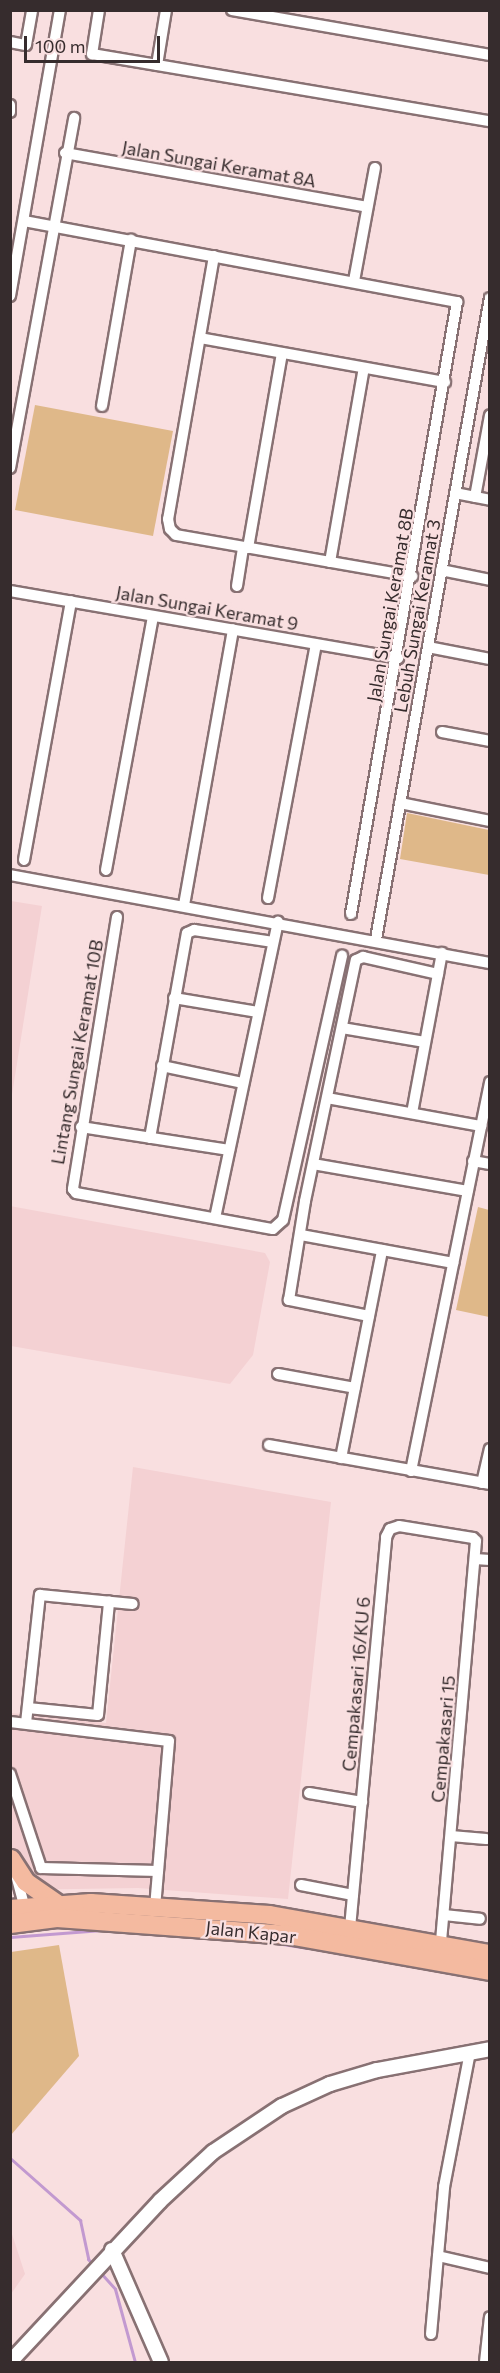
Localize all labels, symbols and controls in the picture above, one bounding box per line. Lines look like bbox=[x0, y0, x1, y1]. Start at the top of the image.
scale bar bbox=[27, 24, 164, 62]
text: 100 m bbox=[35, 35, 85, 57]
street label: Jalan Sungai Keramat 8A bbox=[120, 136, 318, 192]
street label: Jalan Sungai Keramat 8B bbox=[362, 506, 418, 704]
street label: Lebuh Sungai Keramat 3 bbox=[389, 518, 445, 714]
street label: Jalan Sungai Keramat 9 bbox=[114, 581, 300, 635]
street label: Lintang Sungai Keramat 10B bbox=[47, 938, 107, 1166]
street label: Cempakasari 16/KU 6 bbox=[338, 1596, 374, 1772]
street label: Cempakasari 15 bbox=[427, 1674, 459, 1804]
street label: Jalan Kapar bbox=[205, 1916, 297, 1948]

